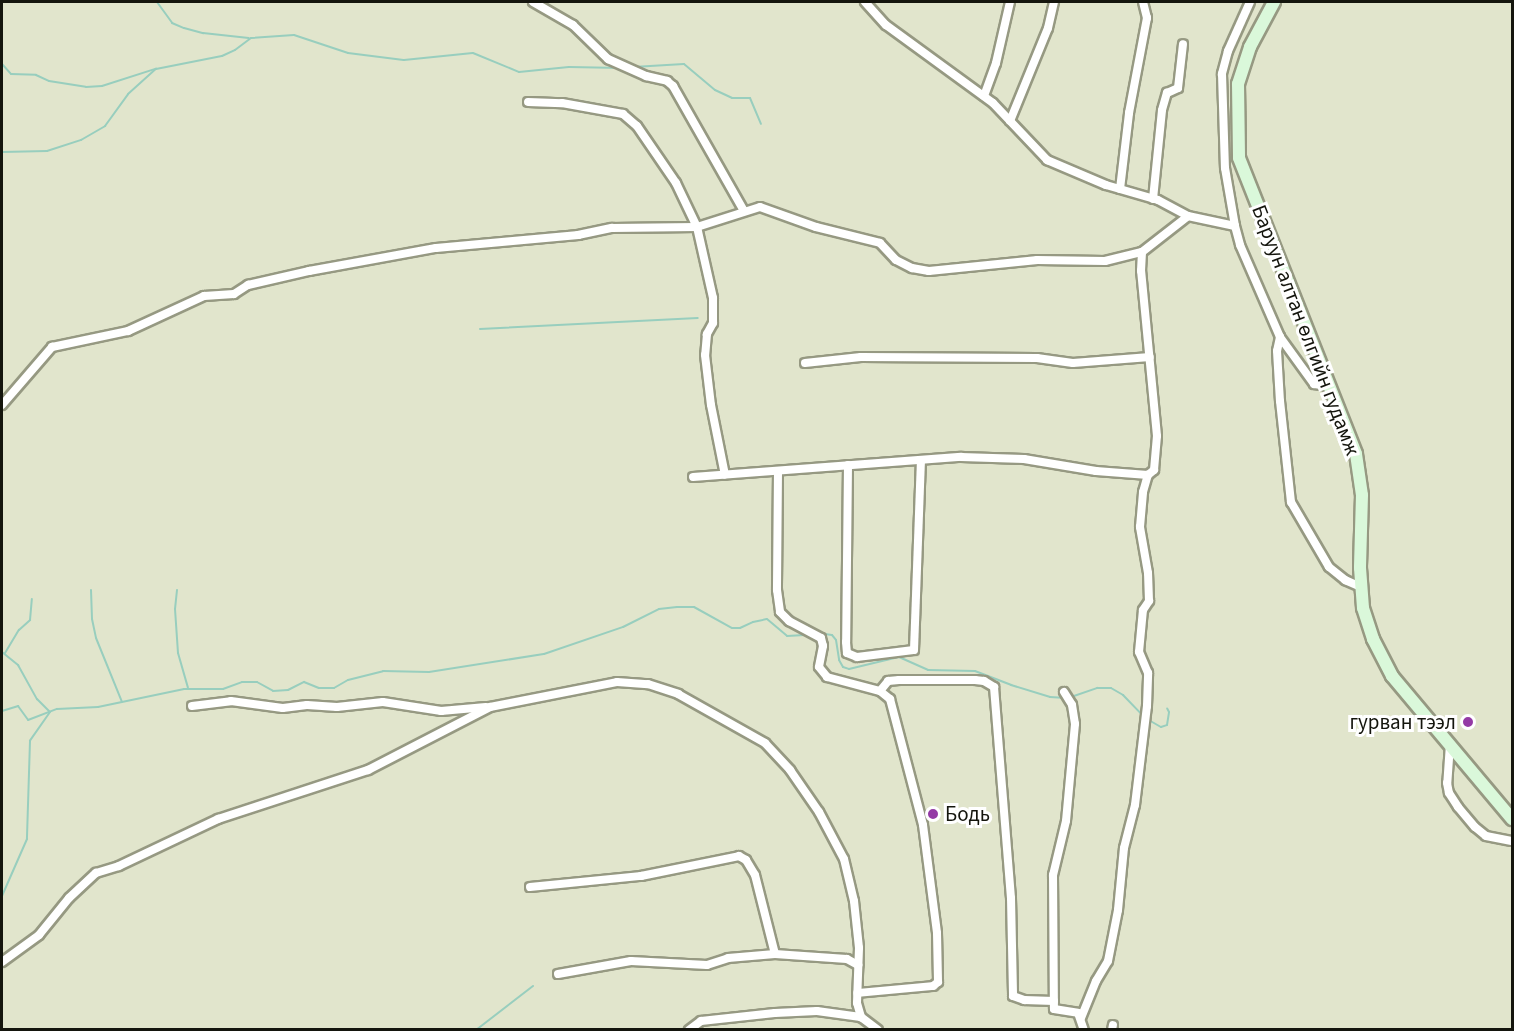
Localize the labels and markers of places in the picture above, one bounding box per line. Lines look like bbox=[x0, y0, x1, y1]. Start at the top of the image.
place label: гурван тээл bbox=[1350, 709, 1456, 735]
marker: гурван тээл bbox=[1461, 715, 1475, 729]
place label: Бодь bbox=[945, 801, 990, 827]
marker: Бодь bbox=[926, 807, 940, 821]

